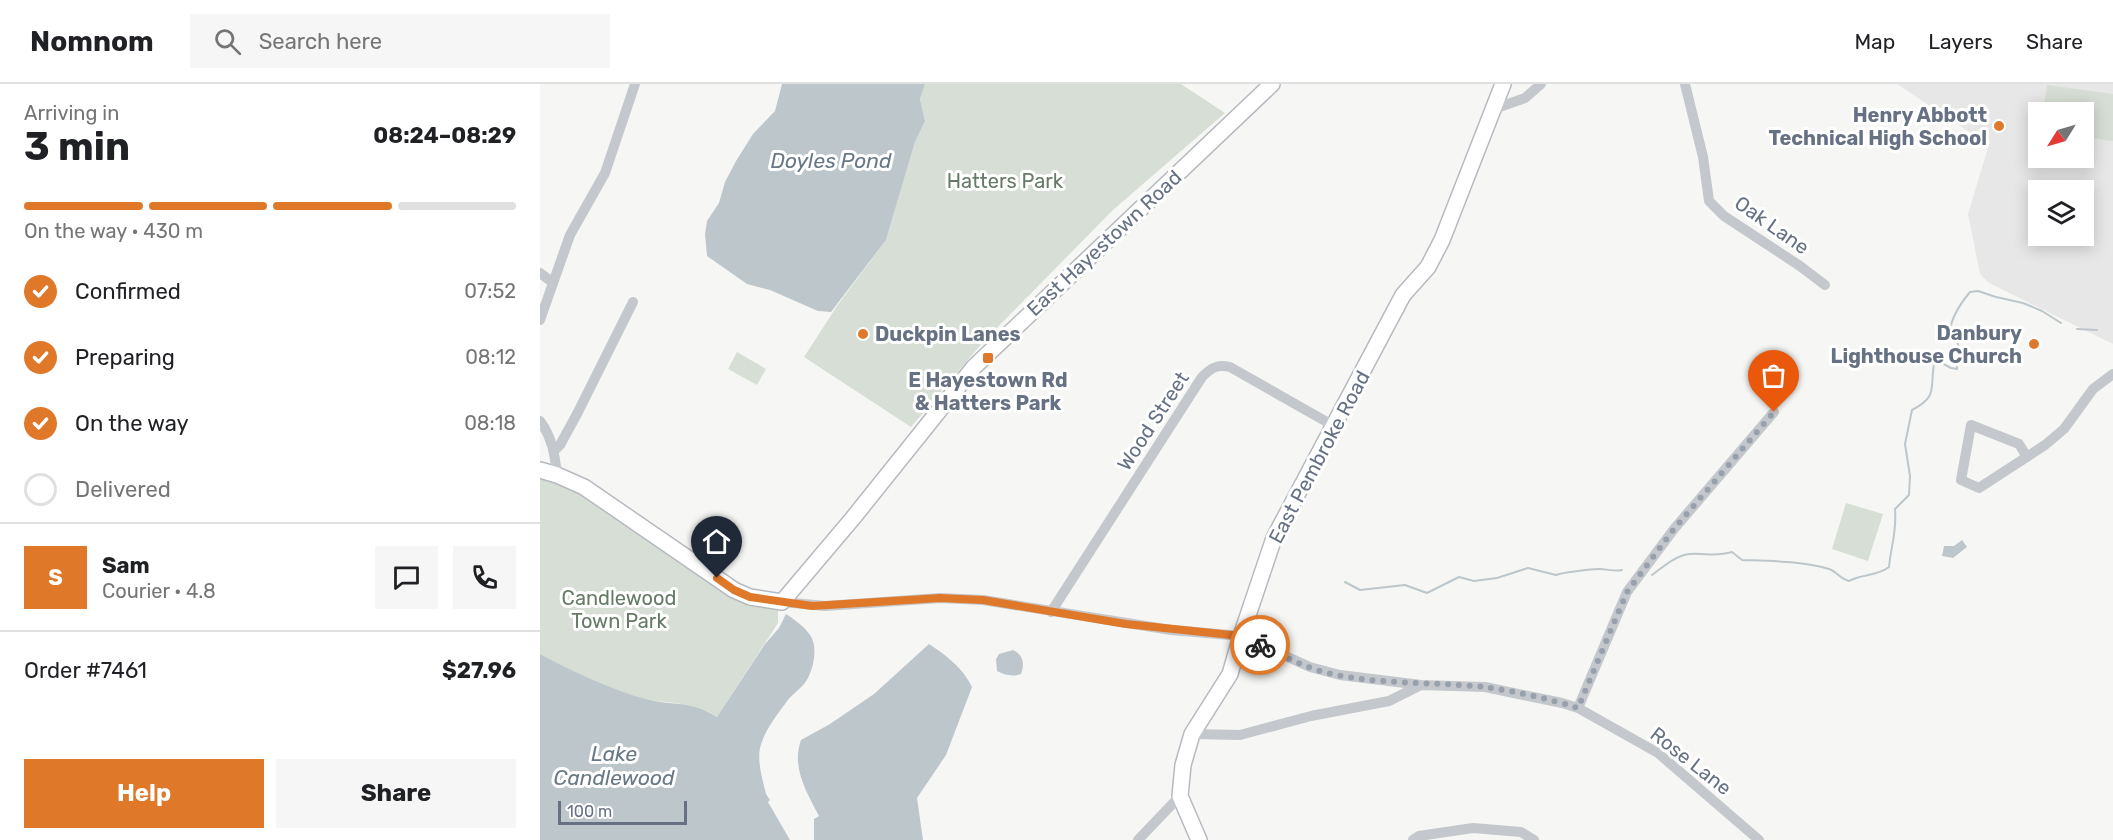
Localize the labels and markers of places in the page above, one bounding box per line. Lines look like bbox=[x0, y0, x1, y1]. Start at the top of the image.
place label: Henry Abbott Technical High School bbox=[1769, 103, 1987, 150]
marker: Henry Abbott Technical High School bbox=[1992, 119, 2006, 133]
place label: Danbury Lighthouse Church bbox=[1831, 321, 2022, 368]
place label: Duckpin Lanes bbox=[875, 322, 1021, 346]
marker: Duckpin Lanes bbox=[856, 327, 870, 341]
marker: Danbury Lighthouse Church bbox=[2027, 337, 2041, 351]
pin bbox=[1748, 350, 1799, 412]
marker: E Hayestown Rd & Hatters Park bbox=[981, 351, 995, 365]
place label: E Hayestown Rd & Hatters Park bbox=[908, 368, 1068, 415]
pin bbox=[691, 516, 742, 578]

